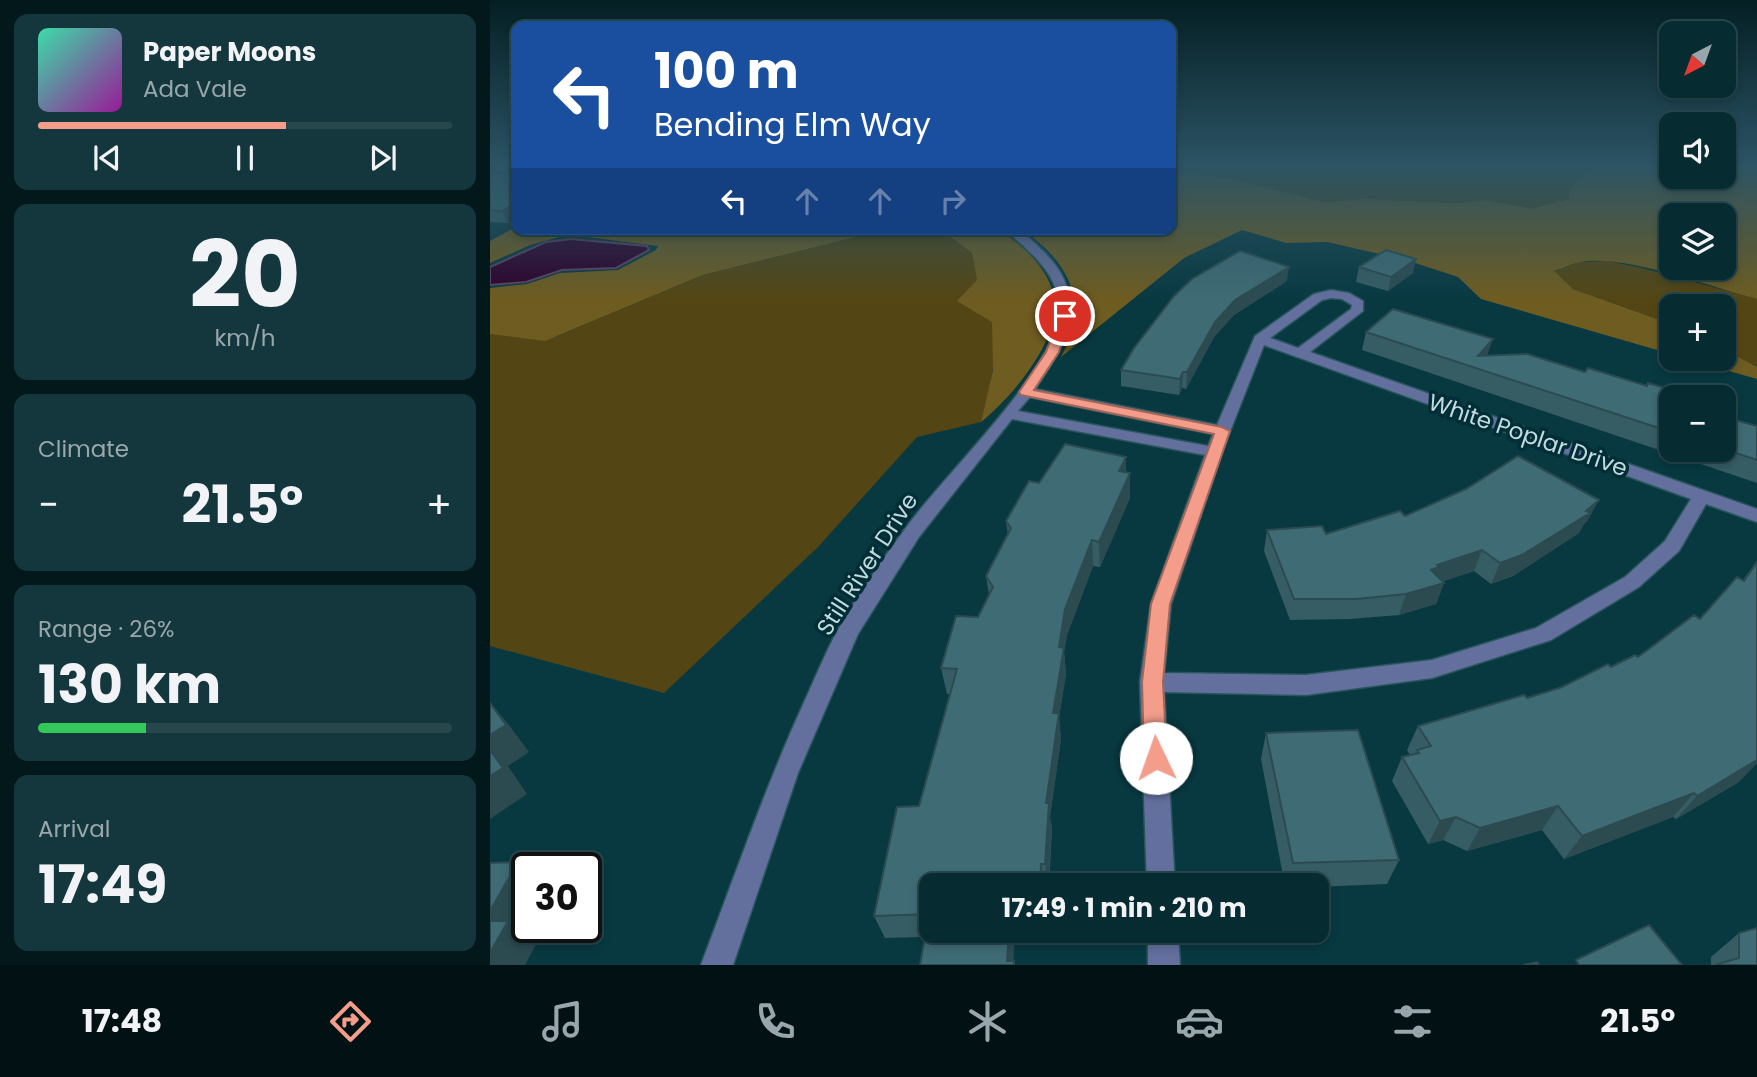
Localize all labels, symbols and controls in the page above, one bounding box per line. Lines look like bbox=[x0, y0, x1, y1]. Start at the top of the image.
north arrow bbox=[1659, 21, 1736, 98]
map controls bbox=[1659, 21, 1736, 462]
text: Paper Moons bbox=[143, 34, 316, 70]
text: 100 m bbox=[654, 37, 799, 105]
icon: left bbox=[539, 49, 630, 140]
text: Ada Vale bbox=[143, 73, 247, 105]
text: Bending Elm Way bbox=[654, 102, 931, 147]
button: sound bbox=[1659, 112, 1736, 189]
icon: previous bbox=[88, 139, 126, 177]
icon: pause bbox=[226, 139, 264, 177]
icon: next bbox=[364, 139, 402, 177]
icon: left bbox=[715, 182, 753, 220]
icon: ahead bbox=[788, 182, 826, 220]
icon: ahead bbox=[861, 182, 899, 220]
icon: right bbox=[934, 182, 972, 220]
button: layers bbox=[1659, 203, 1736, 280]
text: 20 bbox=[189, 211, 301, 339]
pin bbox=[1035, 286, 1095, 346]
button: + bbox=[1659, 294, 1736, 371]
icon: arrive bbox=[1046, 297, 1084, 335]
text: km/h bbox=[214, 322, 276, 354]
button: − bbox=[1659, 385, 1736, 462]
street label: White Poplar Drive bbox=[1424, 386, 1632, 484]
text: Climate bbox=[38, 433, 129, 465]
text: 21.5° bbox=[182, 468, 303, 541]
text: − bbox=[38, 478, 59, 531]
text: + bbox=[426, 478, 452, 531]
street label: Still River Drive bbox=[809, 486, 925, 642]
text: Range · 26% bbox=[38, 613, 175, 645]
text: 130 km bbox=[38, 648, 221, 721]
position arrow bbox=[1119, 721, 1193, 795]
text: Arrival bbox=[38, 813, 110, 845]
text: 17:49 bbox=[38, 848, 167, 921]
speed limit sign: 30 bbox=[511, 852, 602, 943]
text: 17:49 · 1 min · 210 m bbox=[1002, 890, 1246, 926]
icon: directions bbox=[326, 997, 375, 1046]
icon: music bbox=[538, 997, 587, 1046]
icon: phone bbox=[751, 997, 800, 1046]
icon: climate bbox=[963, 997, 1012, 1046]
icon: car bbox=[1175, 997, 1224, 1046]
icon: filters bbox=[1388, 997, 1437, 1046]
text: 17:48 bbox=[82, 998, 162, 1043]
text: 21.5° bbox=[1600, 998, 1675, 1043]

